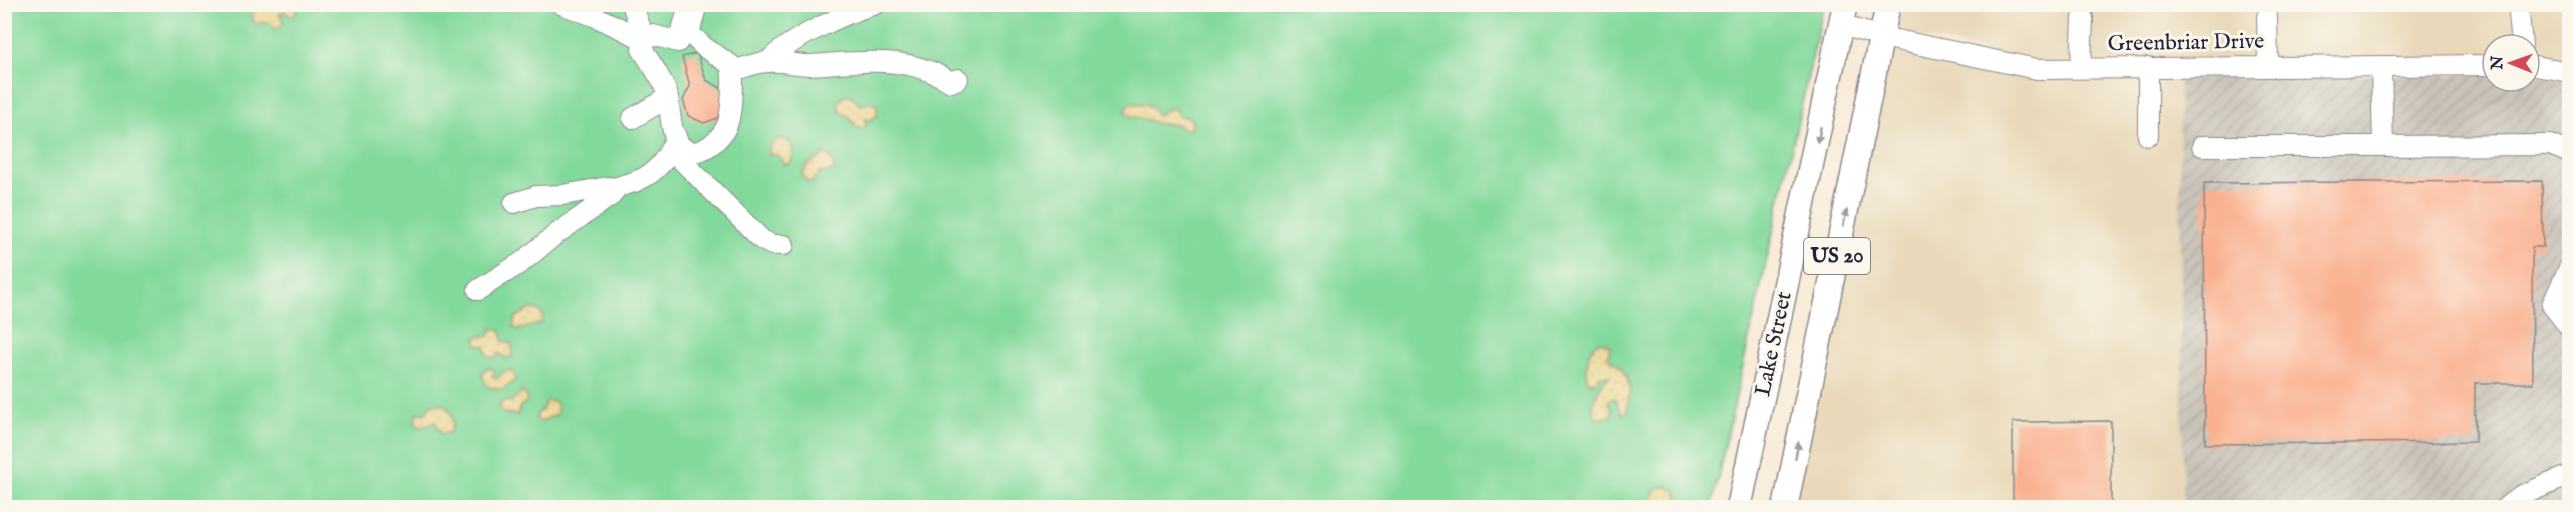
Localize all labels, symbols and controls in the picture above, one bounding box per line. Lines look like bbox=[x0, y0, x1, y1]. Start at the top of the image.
street label: Greenbriar Drive bbox=[2107, 28, 2265, 58]
north arrow bbox=[2481, 33, 2541, 93]
text: N bbox=[2488, 56, 2508, 71]
one-way arrow bbox=[1814, 125, 1823, 144]
one-way arrow bbox=[1841, 208, 1850, 227]
road number: US 20 bbox=[1804, 238, 1870, 274]
street label: Lake Street bbox=[1749, 289, 1799, 399]
one-way arrow bbox=[1793, 440, 1802, 459]

